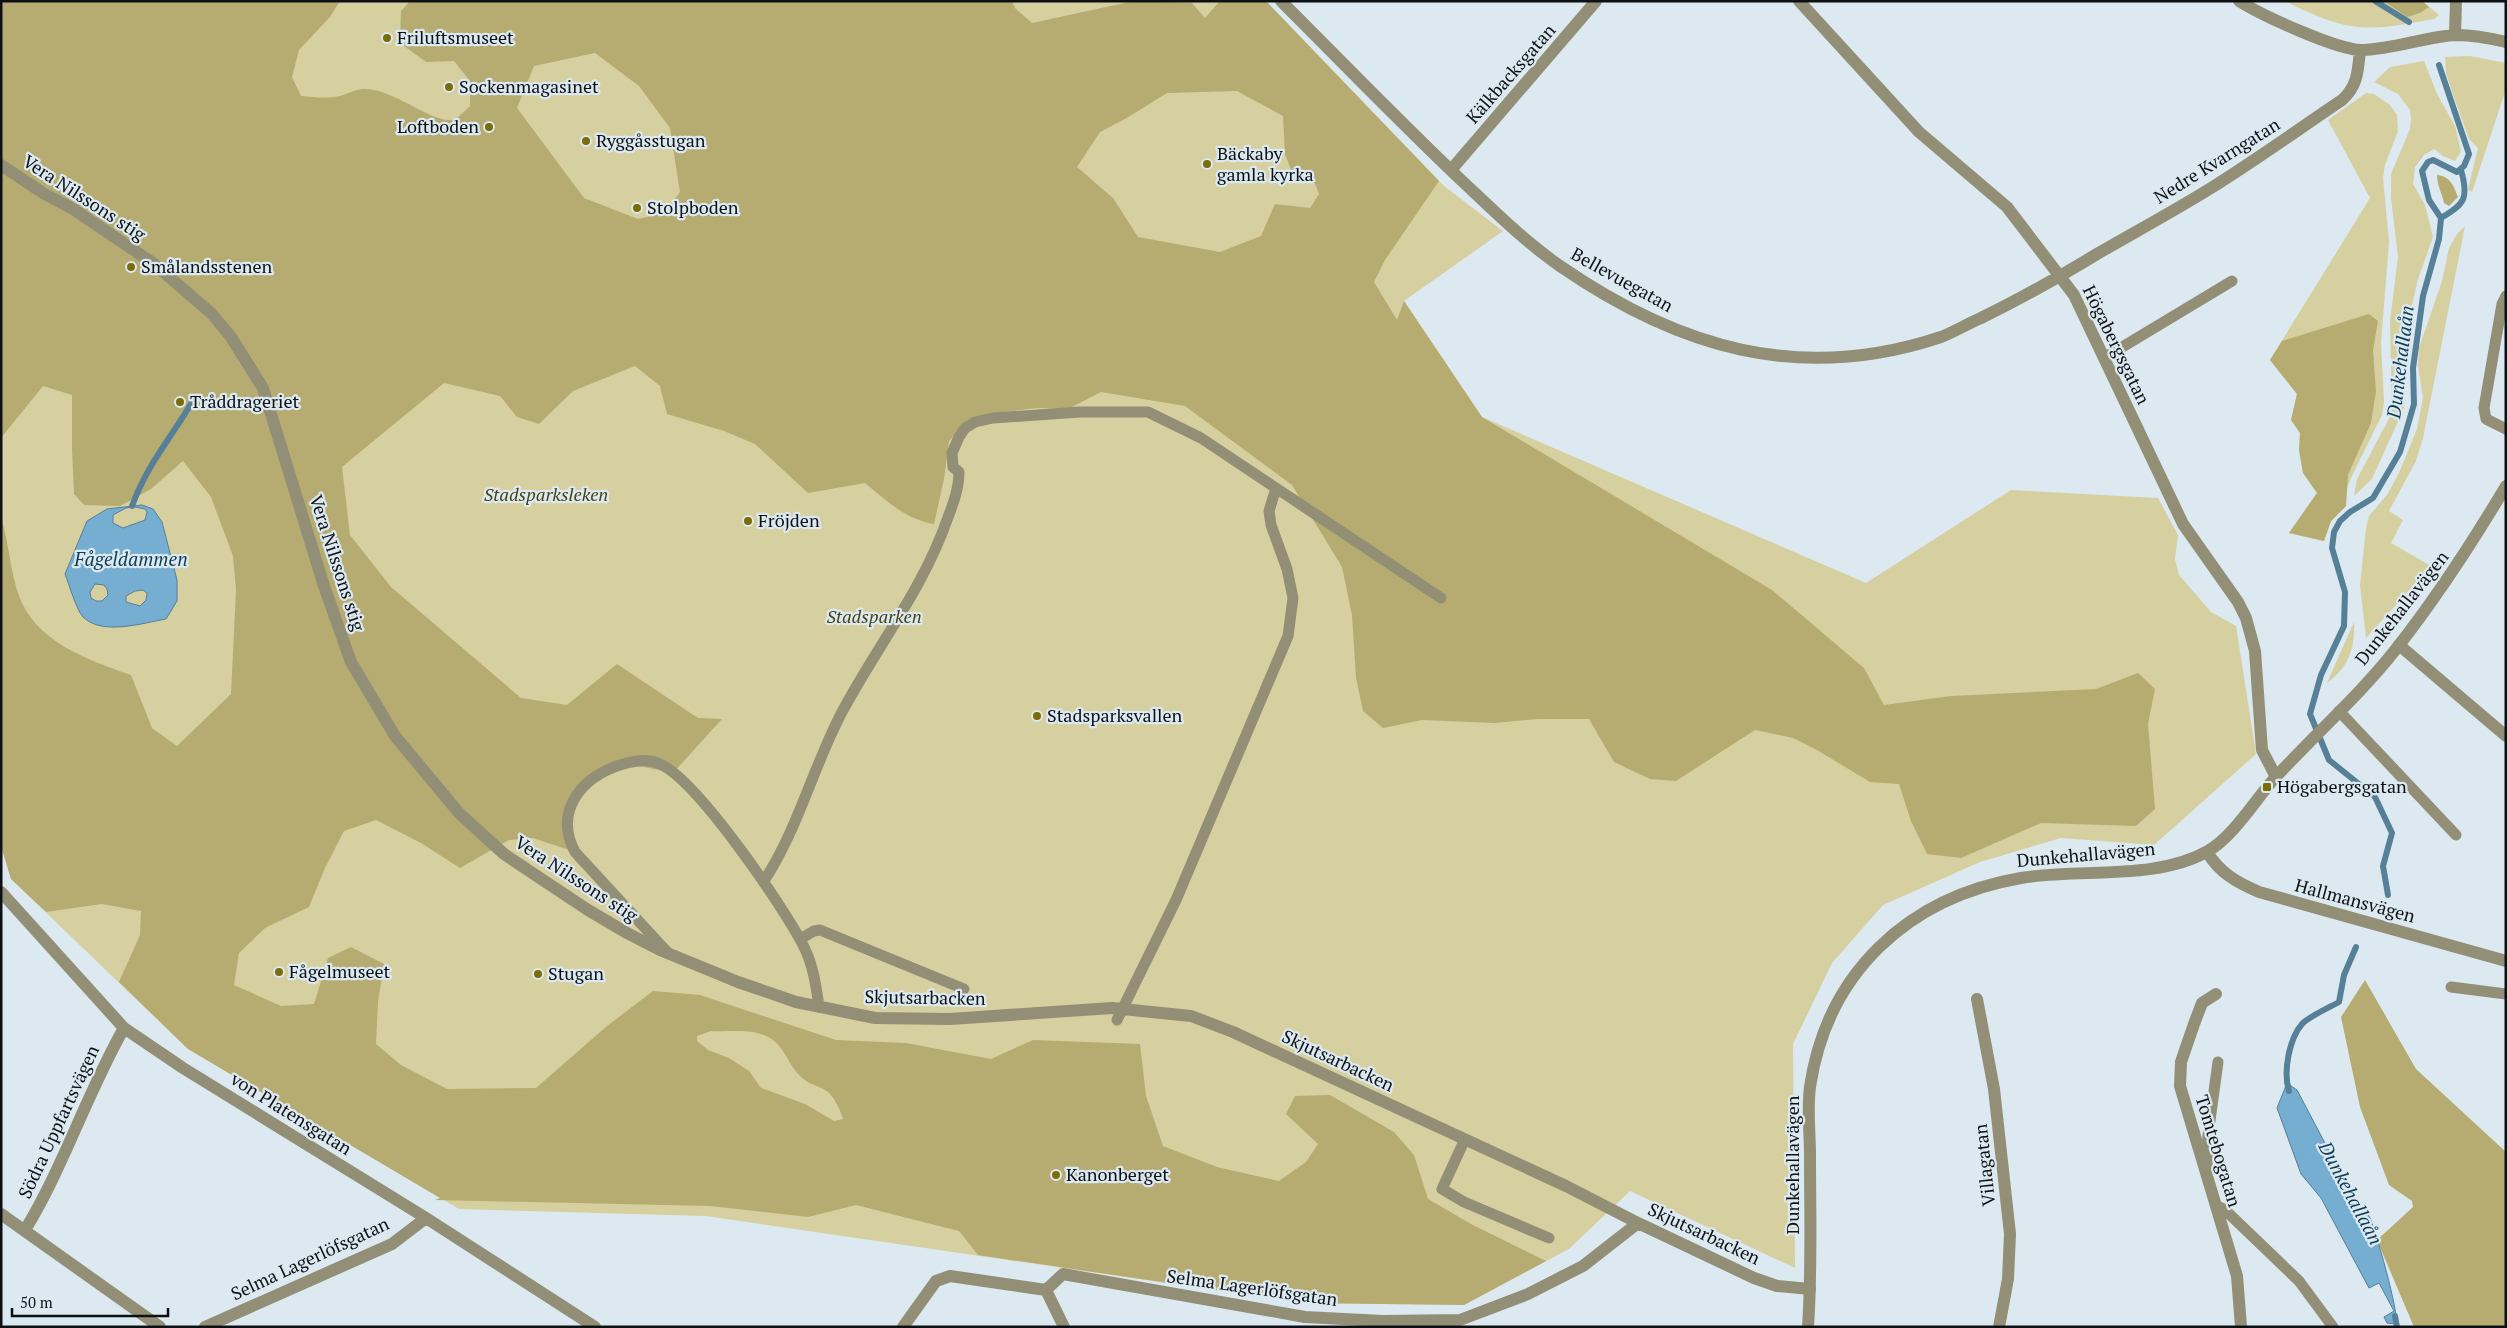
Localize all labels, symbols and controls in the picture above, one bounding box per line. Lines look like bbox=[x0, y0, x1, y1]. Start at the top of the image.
street label: Kälkbacksgatan bbox=[1460, 18, 1560, 128]
place label: Friluftsmuseet bbox=[397, 25, 514, 49]
marker: Friluftsmuseet bbox=[381, 32, 393, 44]
place label: Sockenmagasinet bbox=[459, 74, 599, 98]
marker: Sockenmagasinet bbox=[443, 81, 455, 93]
street label: Nedre Kvarngatan bbox=[2149, 112, 2284, 208]
place label: Loftboden bbox=[397, 114, 479, 138]
marker: Loftboden bbox=[483, 121, 495, 133]
place label: Ryggåsstugan bbox=[596, 128, 706, 152]
marker: Ryggåsstugan bbox=[580, 135, 592, 147]
place label: Bäckaby gamla kyrka bbox=[1217, 141, 1314, 186]
street label: Vera Nilssons stig bbox=[19, 148, 151, 246]
marker: Bäckaby gamla kyrka bbox=[1201, 158, 1213, 170]
place label: Stolpboden bbox=[647, 195, 739, 219]
marker: Stolpboden bbox=[631, 202, 643, 214]
street label: Bellevuegatan bbox=[1567, 241, 1678, 317]
place label: Smålandsstenen bbox=[141, 254, 273, 278]
marker: Smålandsstenen bbox=[125, 261, 137, 273]
street label: Högabergsgatan bbox=[2078, 281, 2156, 408]
water label: Dunkehallaån bbox=[2380, 304, 2419, 421]
place label: Tråddrageriet bbox=[190, 389, 299, 413]
marker: Tråddrageriet bbox=[174, 396, 186, 408]
park label: Stadsparksleken bbox=[484, 482, 608, 506]
street label: Vera Nilssons stig bbox=[305, 492, 371, 634]
place label: Fröjden bbox=[758, 508, 820, 532]
marker: Fröjden bbox=[742, 515, 754, 527]
street label: Dunkehallavägen bbox=[2349, 545, 2454, 670]
water label: Fågeldammen bbox=[73, 546, 188, 571]
park label: Stadsparken bbox=[826, 604, 922, 628]
place label: Stadsparksvallen bbox=[1047, 703, 1183, 727]
marker: Stadsparksvallen bbox=[1031, 710, 1043, 722]
place label: Högabergsgatan bbox=[2277, 774, 2407, 798]
marker: Högabergsgatan bbox=[2261, 781, 2273, 793]
street label: Vera Nilssons stig bbox=[511, 829, 643, 927]
street label: Dunkehallavägen bbox=[2016, 836, 2156, 872]
street label: Hallmansvägen bbox=[2292, 872, 2418, 928]
place label: Fågelmuseet bbox=[289, 959, 391, 983]
place label: Stugan bbox=[548, 961, 604, 985]
marker: Fågelmuseet bbox=[273, 966, 285, 978]
marker: Stugan bbox=[532, 968, 544, 980]
street label: Skjutsarbacken bbox=[864, 984, 986, 1010]
street label: Skjutsarbacken bbox=[1278, 1024, 1399, 1097]
street label: Södra Uppfartsvägen bbox=[12, 1041, 104, 1202]
street label: von Platensgatan bbox=[226, 1066, 357, 1160]
street label: Tomtebogatan bbox=[2191, 1092, 2247, 1210]
street label: Dunkehallavägen bbox=[1780, 1095, 1804, 1234]
street label: Villagatan bbox=[1968, 1122, 2000, 1207]
water label: Dunkehallaån bbox=[2313, 1136, 2389, 1249]
place label: Kanonberget bbox=[1066, 1162, 1169, 1186]
marker: Kanonberget bbox=[1050, 1169, 1062, 1181]
street label: Skjutsarbacken bbox=[1644, 1197, 1765, 1270]
street label: Selma Lagerlöfsgatan bbox=[227, 1211, 393, 1305]
street label: Selma Lagerlöfsgatan bbox=[1165, 1263, 1339, 1311]
scale bar bbox=[12, 1286, 169, 1318]
text: 50 m bbox=[20, 1292, 53, 1312]

